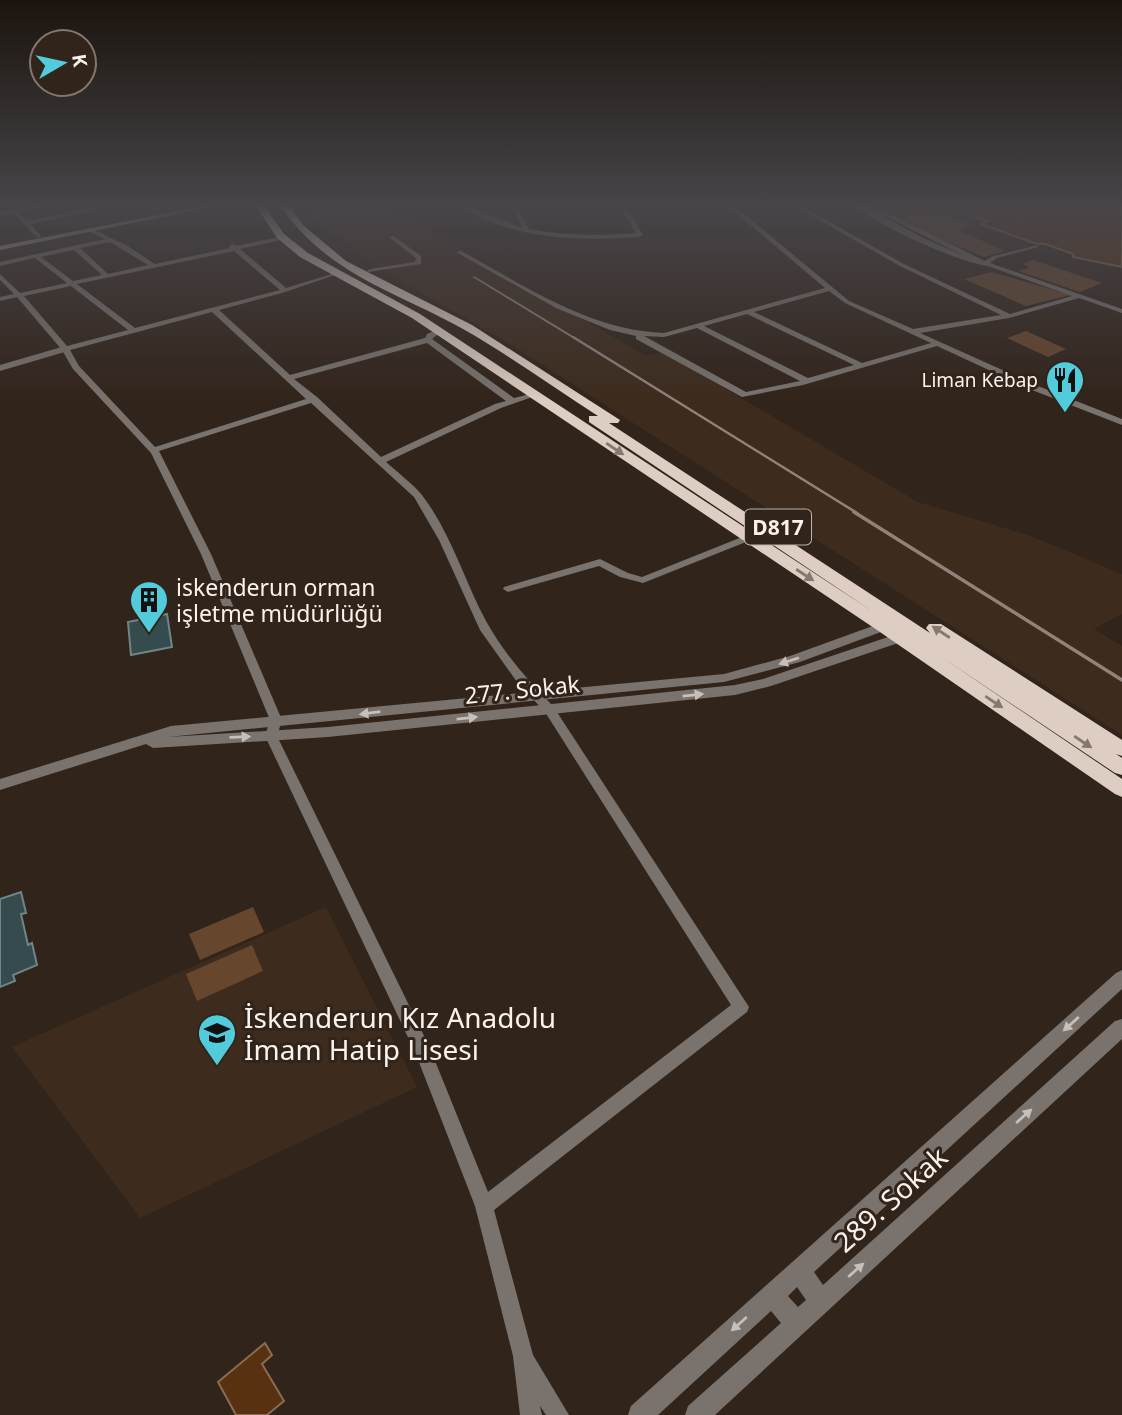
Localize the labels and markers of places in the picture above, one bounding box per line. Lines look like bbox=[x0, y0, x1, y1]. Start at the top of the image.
restaurant icon: Liman Kebap bbox=[1044, 359, 1086, 414]
place label: Liman Kebap bbox=[922, 367, 1038, 393]
place label: iskenderun orman işletme müdürlüğü bbox=[176, 571, 383, 629]
building icon: iskenderun orman işletme müdürlüğü bbox=[128, 579, 170, 634]
place label: İskenderun Kız Anadolu İmam Hatip Lisesi bbox=[244, 998, 556, 1068]
school or university icon: İskenderun Kız Anadolu İmam Hatip Lisesi bbox=[196, 1012, 238, 1067]

